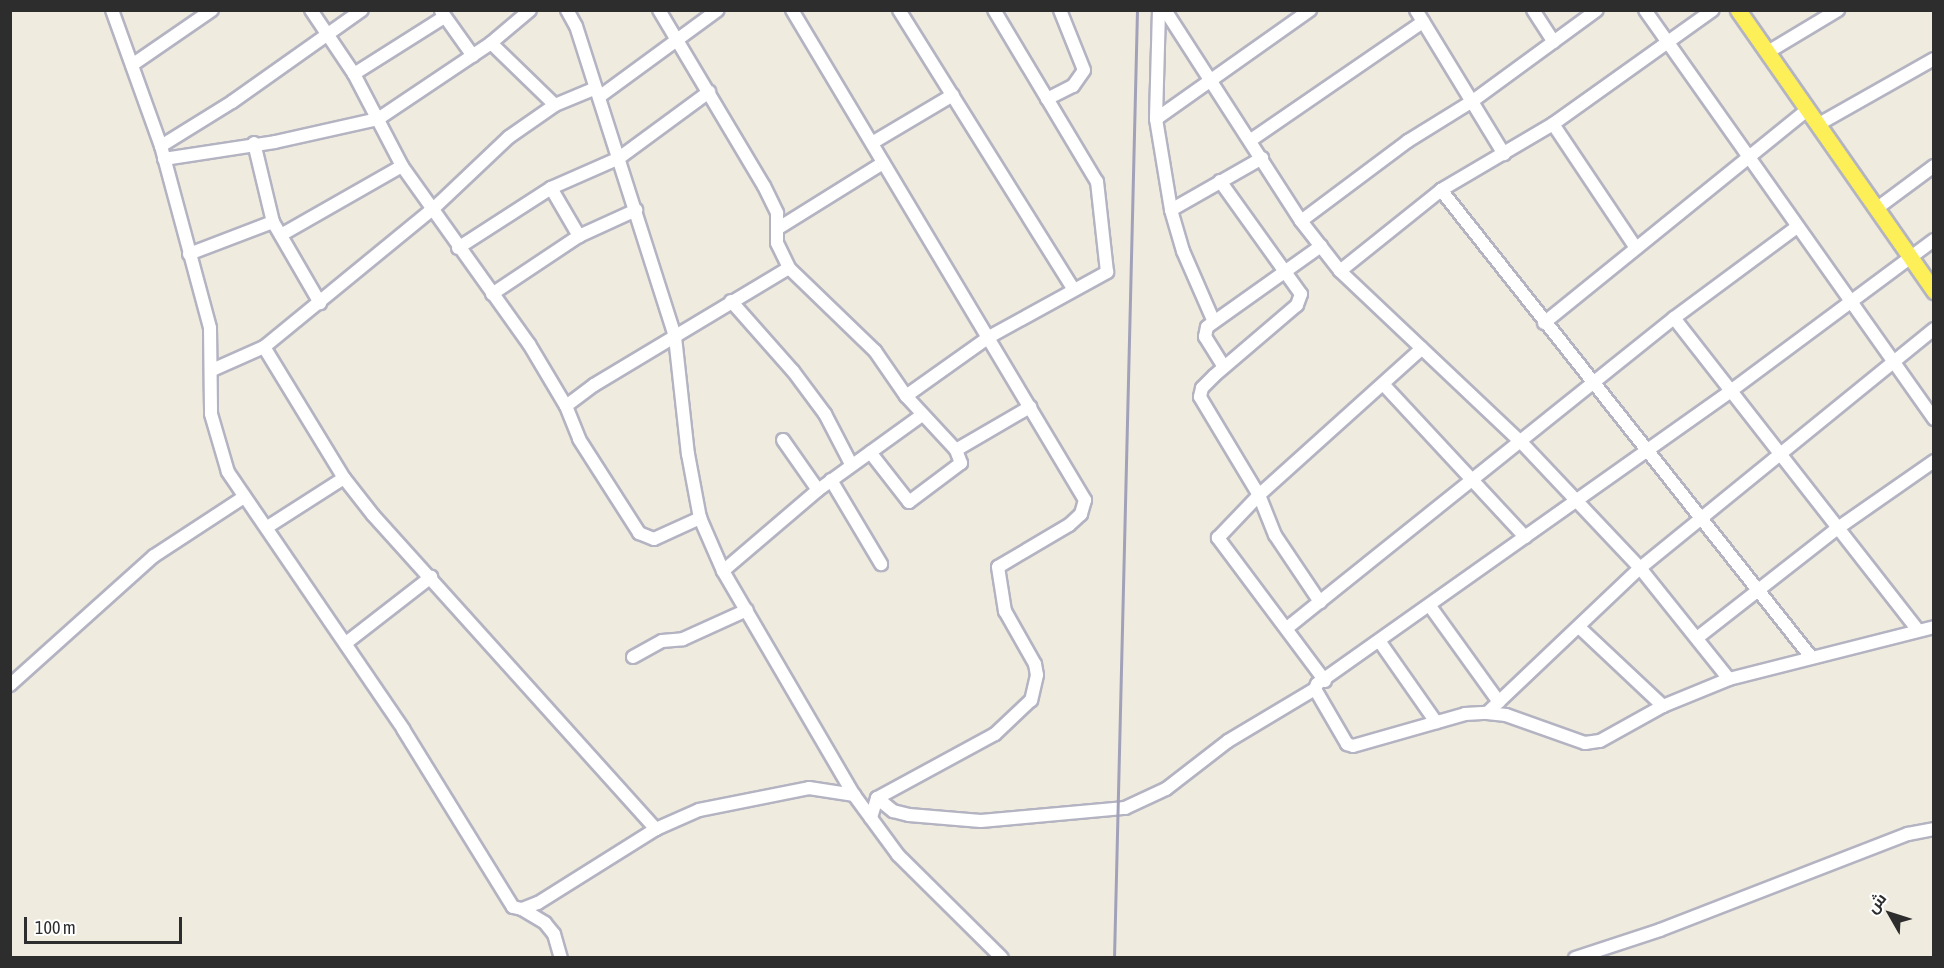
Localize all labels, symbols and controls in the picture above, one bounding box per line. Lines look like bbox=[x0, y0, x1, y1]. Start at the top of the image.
north arrow bbox=[1860, 884, 1920, 944]
text: ش bbox=[1863, 889, 1889, 916]
scale bar bbox=[27, 905, 184, 943]
text: 100 m bbox=[35, 917, 76, 938]

